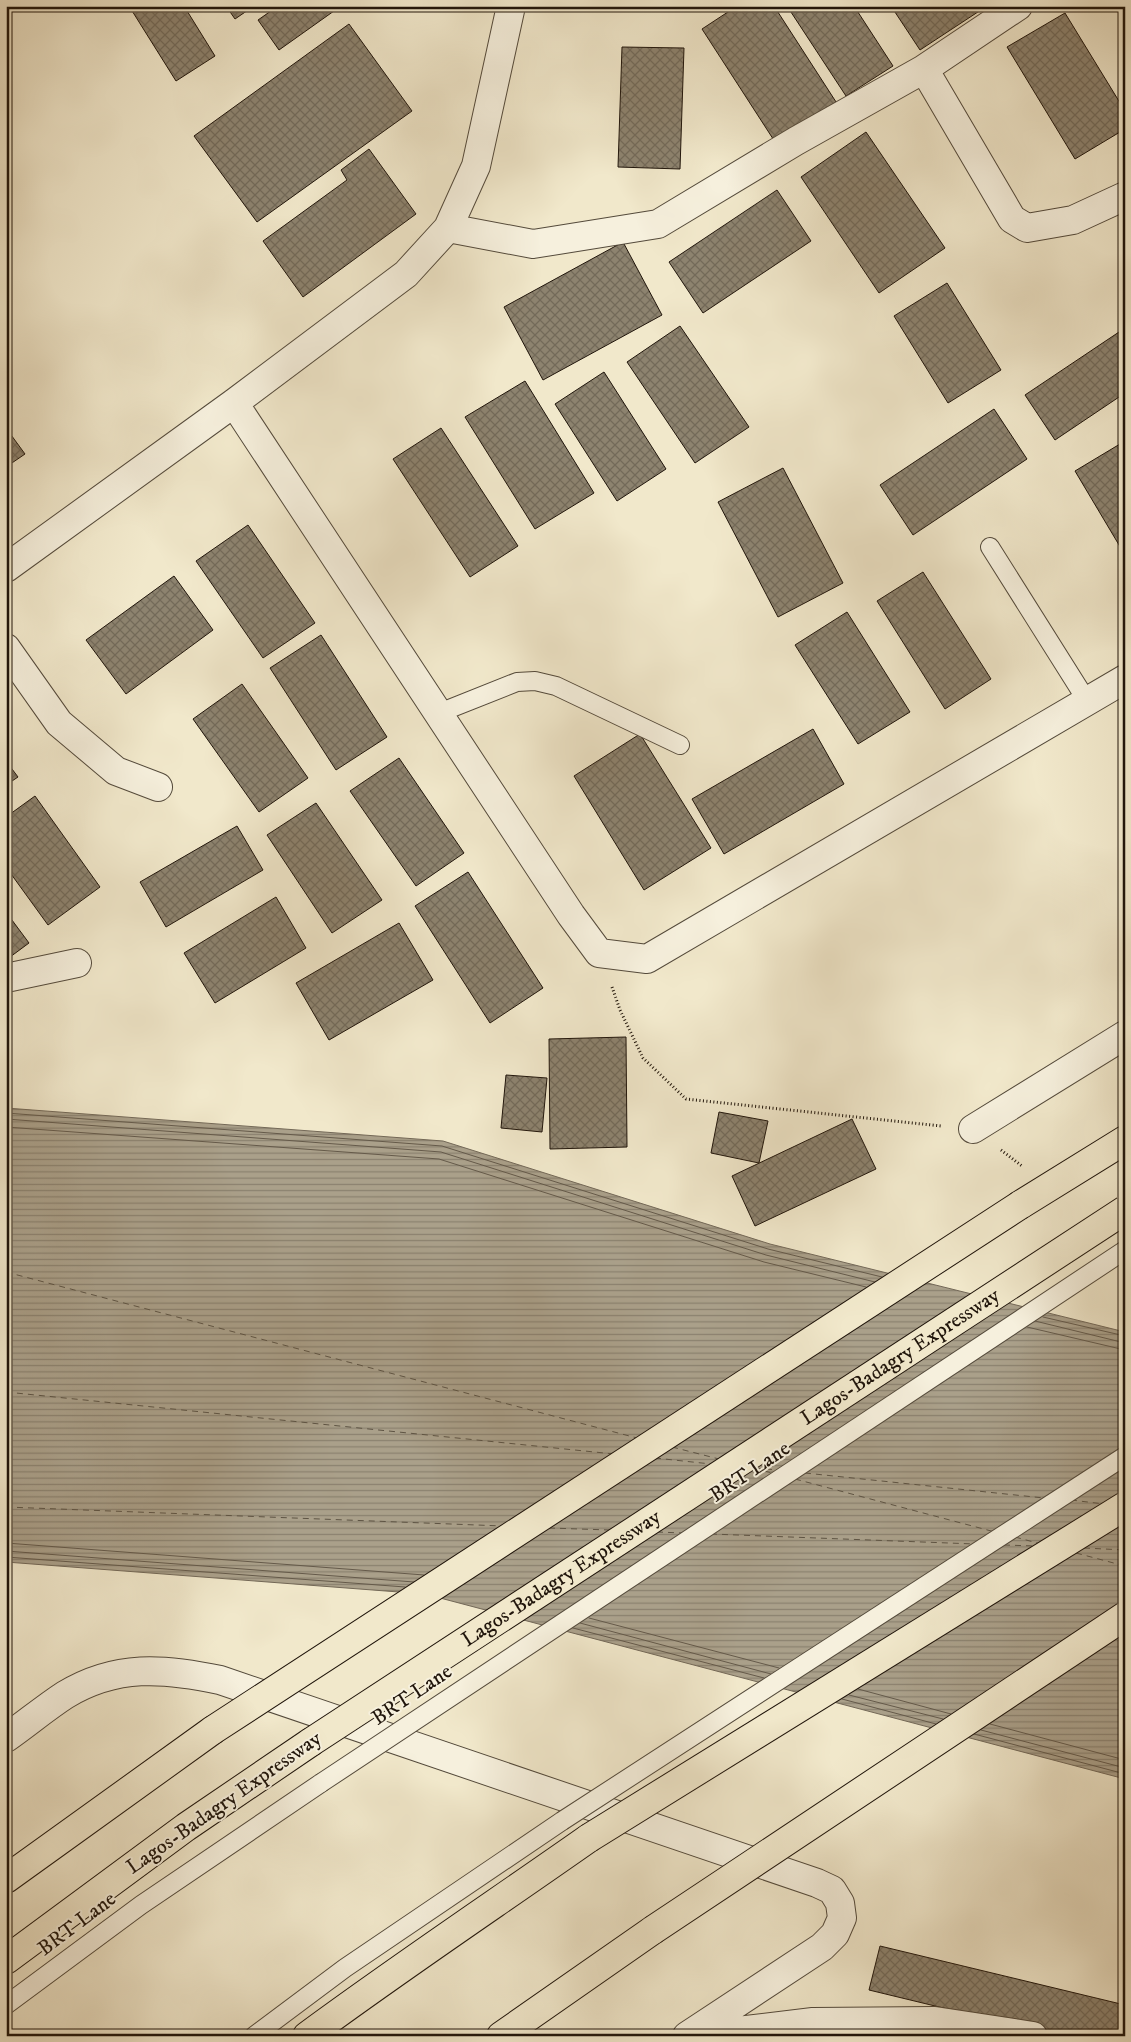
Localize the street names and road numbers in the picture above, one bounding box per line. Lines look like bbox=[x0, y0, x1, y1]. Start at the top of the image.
street label: Lagos-Badagry Expressway bbox=[796, 1282, 1006, 1431]
street label: BRT Lane bbox=[705, 1436, 795, 1508]
street label: Lagos-Badagry Expressway bbox=[457, 1503, 667, 1653]
street label: BRT Lane bbox=[367, 1659, 457, 1731]
street label: Lagos-Badagry Expressway bbox=[121, 1725, 328, 1880]
street label: BRT Lane bbox=[33, 1886, 121, 1962]

